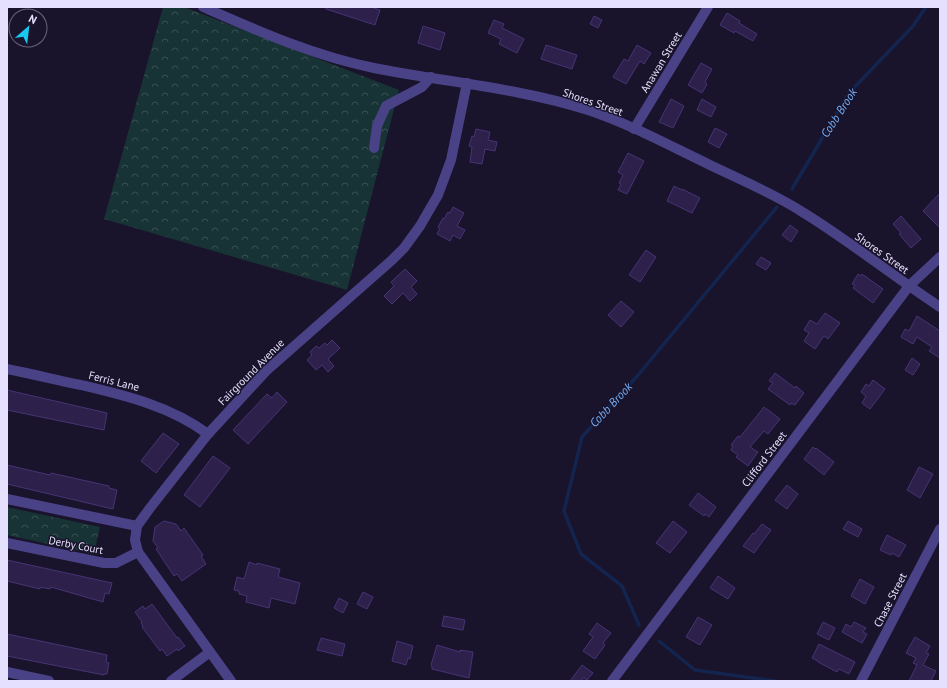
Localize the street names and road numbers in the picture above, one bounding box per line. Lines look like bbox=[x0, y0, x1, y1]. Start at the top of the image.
street label: Anawan Street bbox=[637, 29, 685, 95]
street label: Shores Street bbox=[561, 85, 625, 119]
street label: Shores Street bbox=[852, 229, 912, 277]
street label: Fairground Avenue bbox=[215, 336, 287, 408]
street label: Ferris Lane bbox=[87, 368, 141, 394]
street label: Clifford Street bbox=[739, 428, 790, 490]
street label: Derby Court bbox=[47, 533, 105, 557]
street label: Chase Street bbox=[870, 570, 910, 629]

